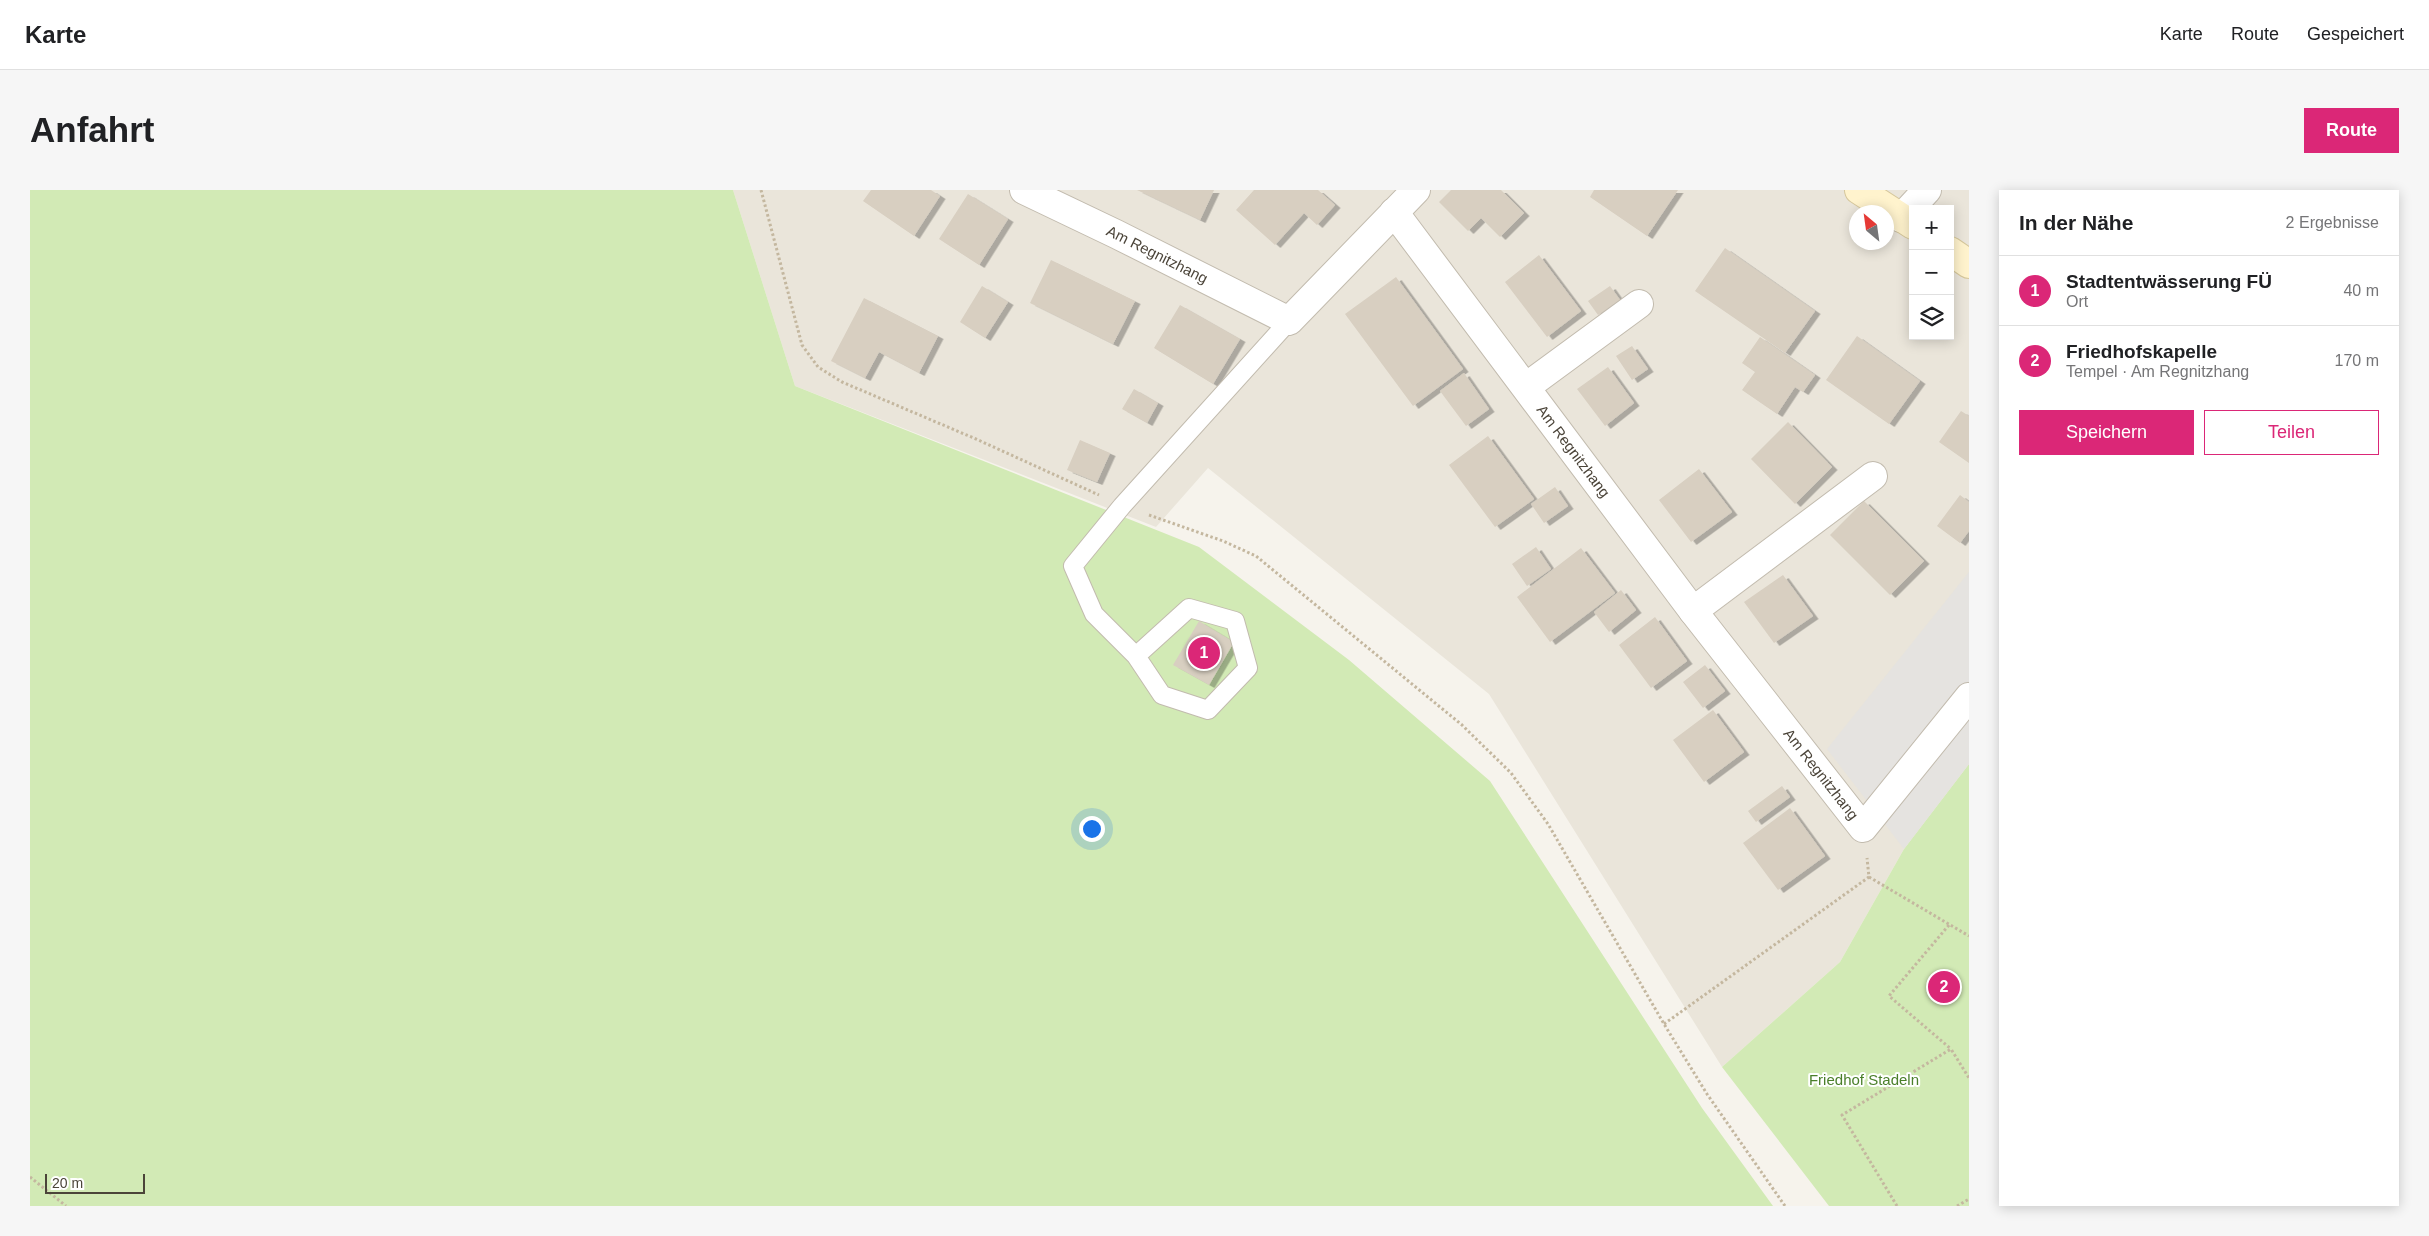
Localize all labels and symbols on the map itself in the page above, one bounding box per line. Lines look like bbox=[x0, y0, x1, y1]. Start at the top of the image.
north arrow bbox=[1849, 205, 1894, 250]
street label: Am Regnitzhang bbox=[1104, 222, 1211, 287]
street label: Am Regnitzhang bbox=[1534, 401, 1614, 500]
pin: 1 bbox=[1188, 634, 1220, 672]
street label: Am Regnitzhang bbox=[1780, 725, 1862, 823]
your location bbox=[1079, 816, 1105, 842]
pin: 2 bbox=[1928, 968, 1960, 1006]
park label: Friedhof Stadeln bbox=[1809, 1071, 1919, 1088]
scale bar bbox=[45, 1171, 145, 1194]

